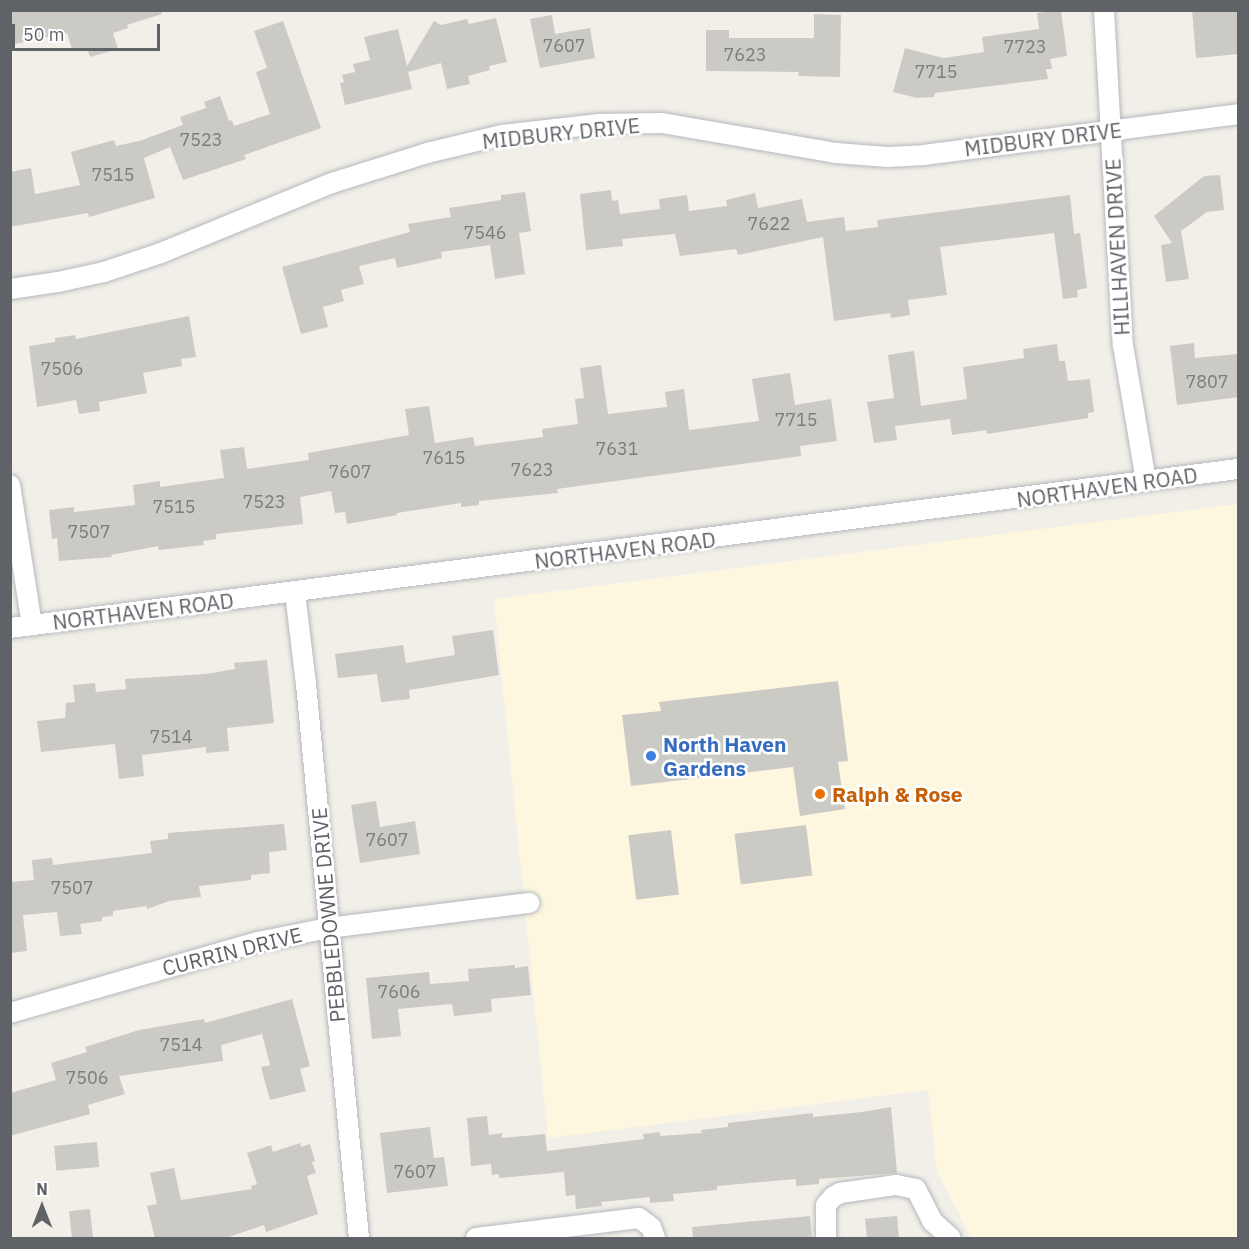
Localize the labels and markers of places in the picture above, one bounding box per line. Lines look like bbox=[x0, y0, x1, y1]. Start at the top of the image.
place label: North Haven Gardens bbox=[663, 731, 787, 781]
marker: North Haven Gardens bbox=[644, 749, 658, 763]
place label: Ralph & Rose bbox=[832, 781, 963, 807]
marker: Ralph & Rose bbox=[813, 787, 827, 801]

